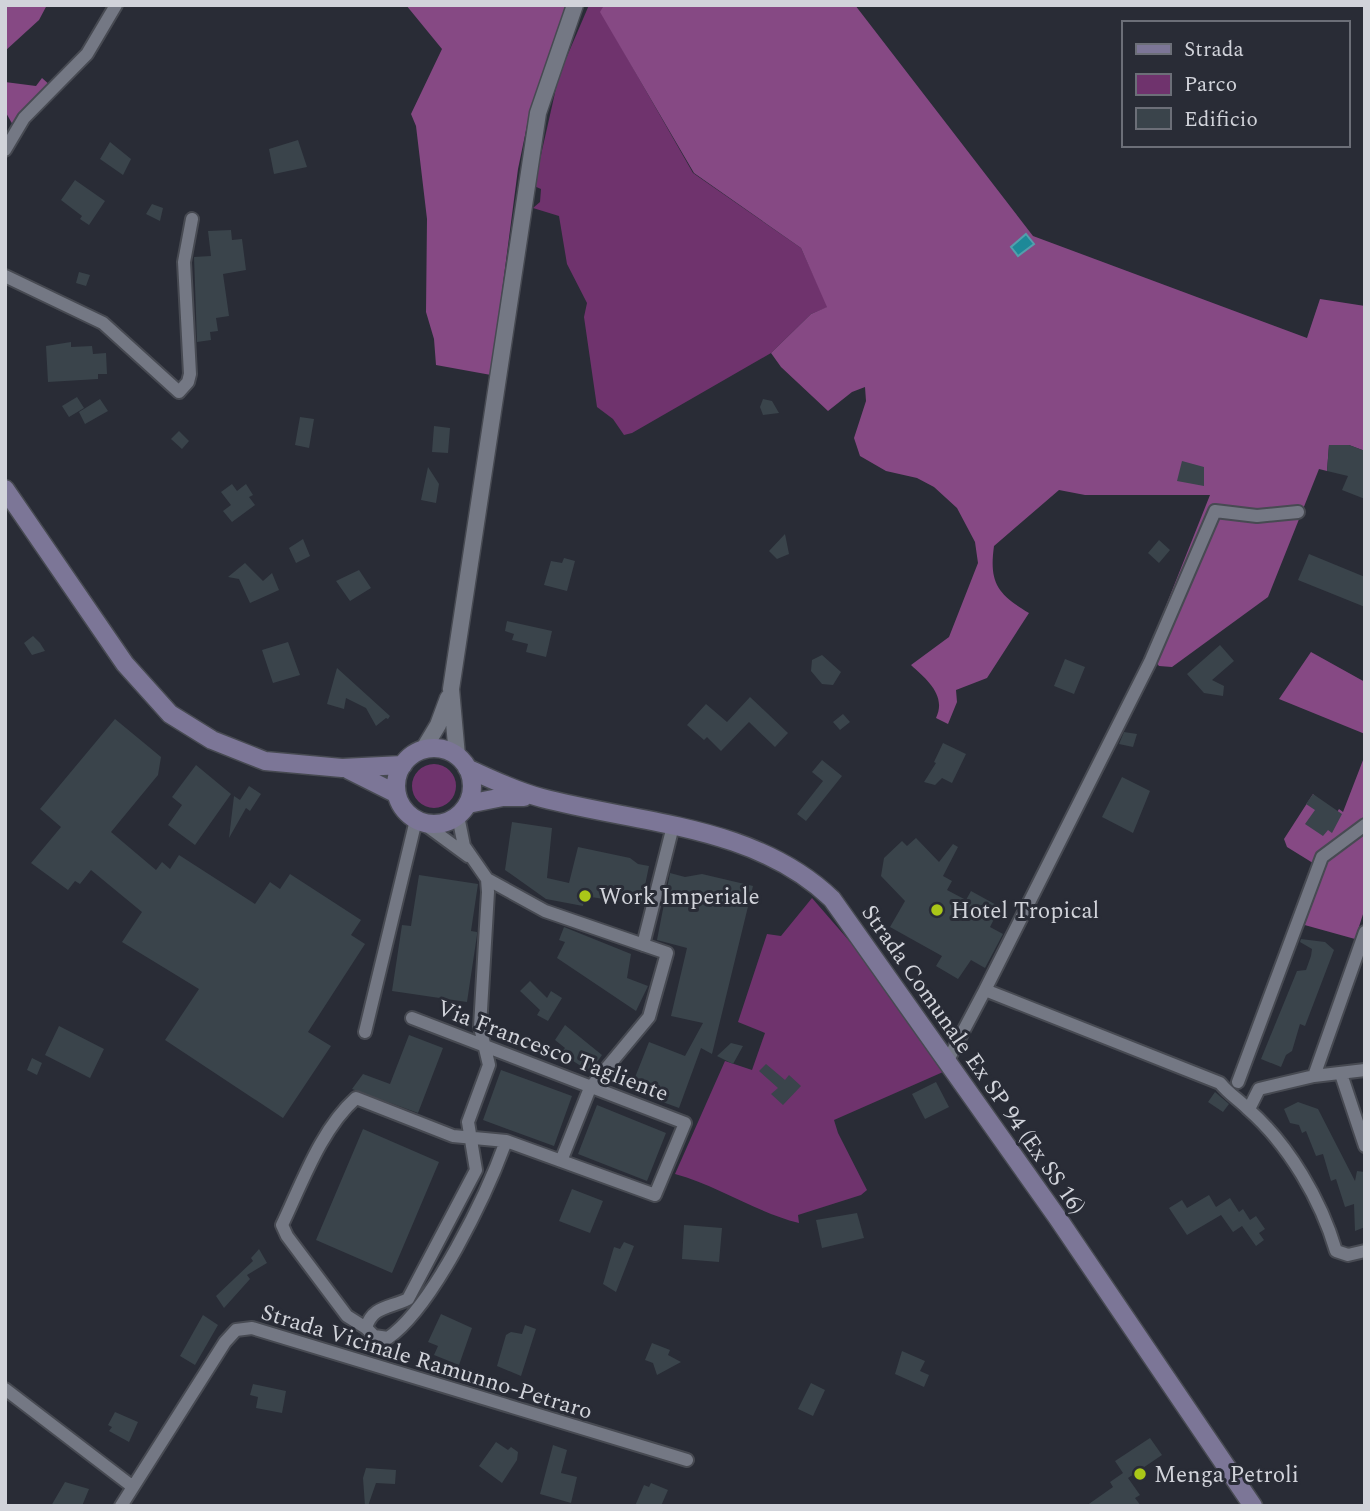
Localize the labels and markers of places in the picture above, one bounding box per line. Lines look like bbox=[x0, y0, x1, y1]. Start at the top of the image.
place label: Work Imperiale bbox=[599, 880, 760, 915]
marker: Work Imperiale bbox=[577, 888, 593, 904]
place label: Hotel Tropical bbox=[951, 894, 1099, 929]
marker: Hotel Tropical bbox=[929, 902, 945, 918]
place label: Menga Petroli bbox=[1154, 1458, 1299, 1493]
marker: Menga Petroli bbox=[1132, 1466, 1148, 1482]

